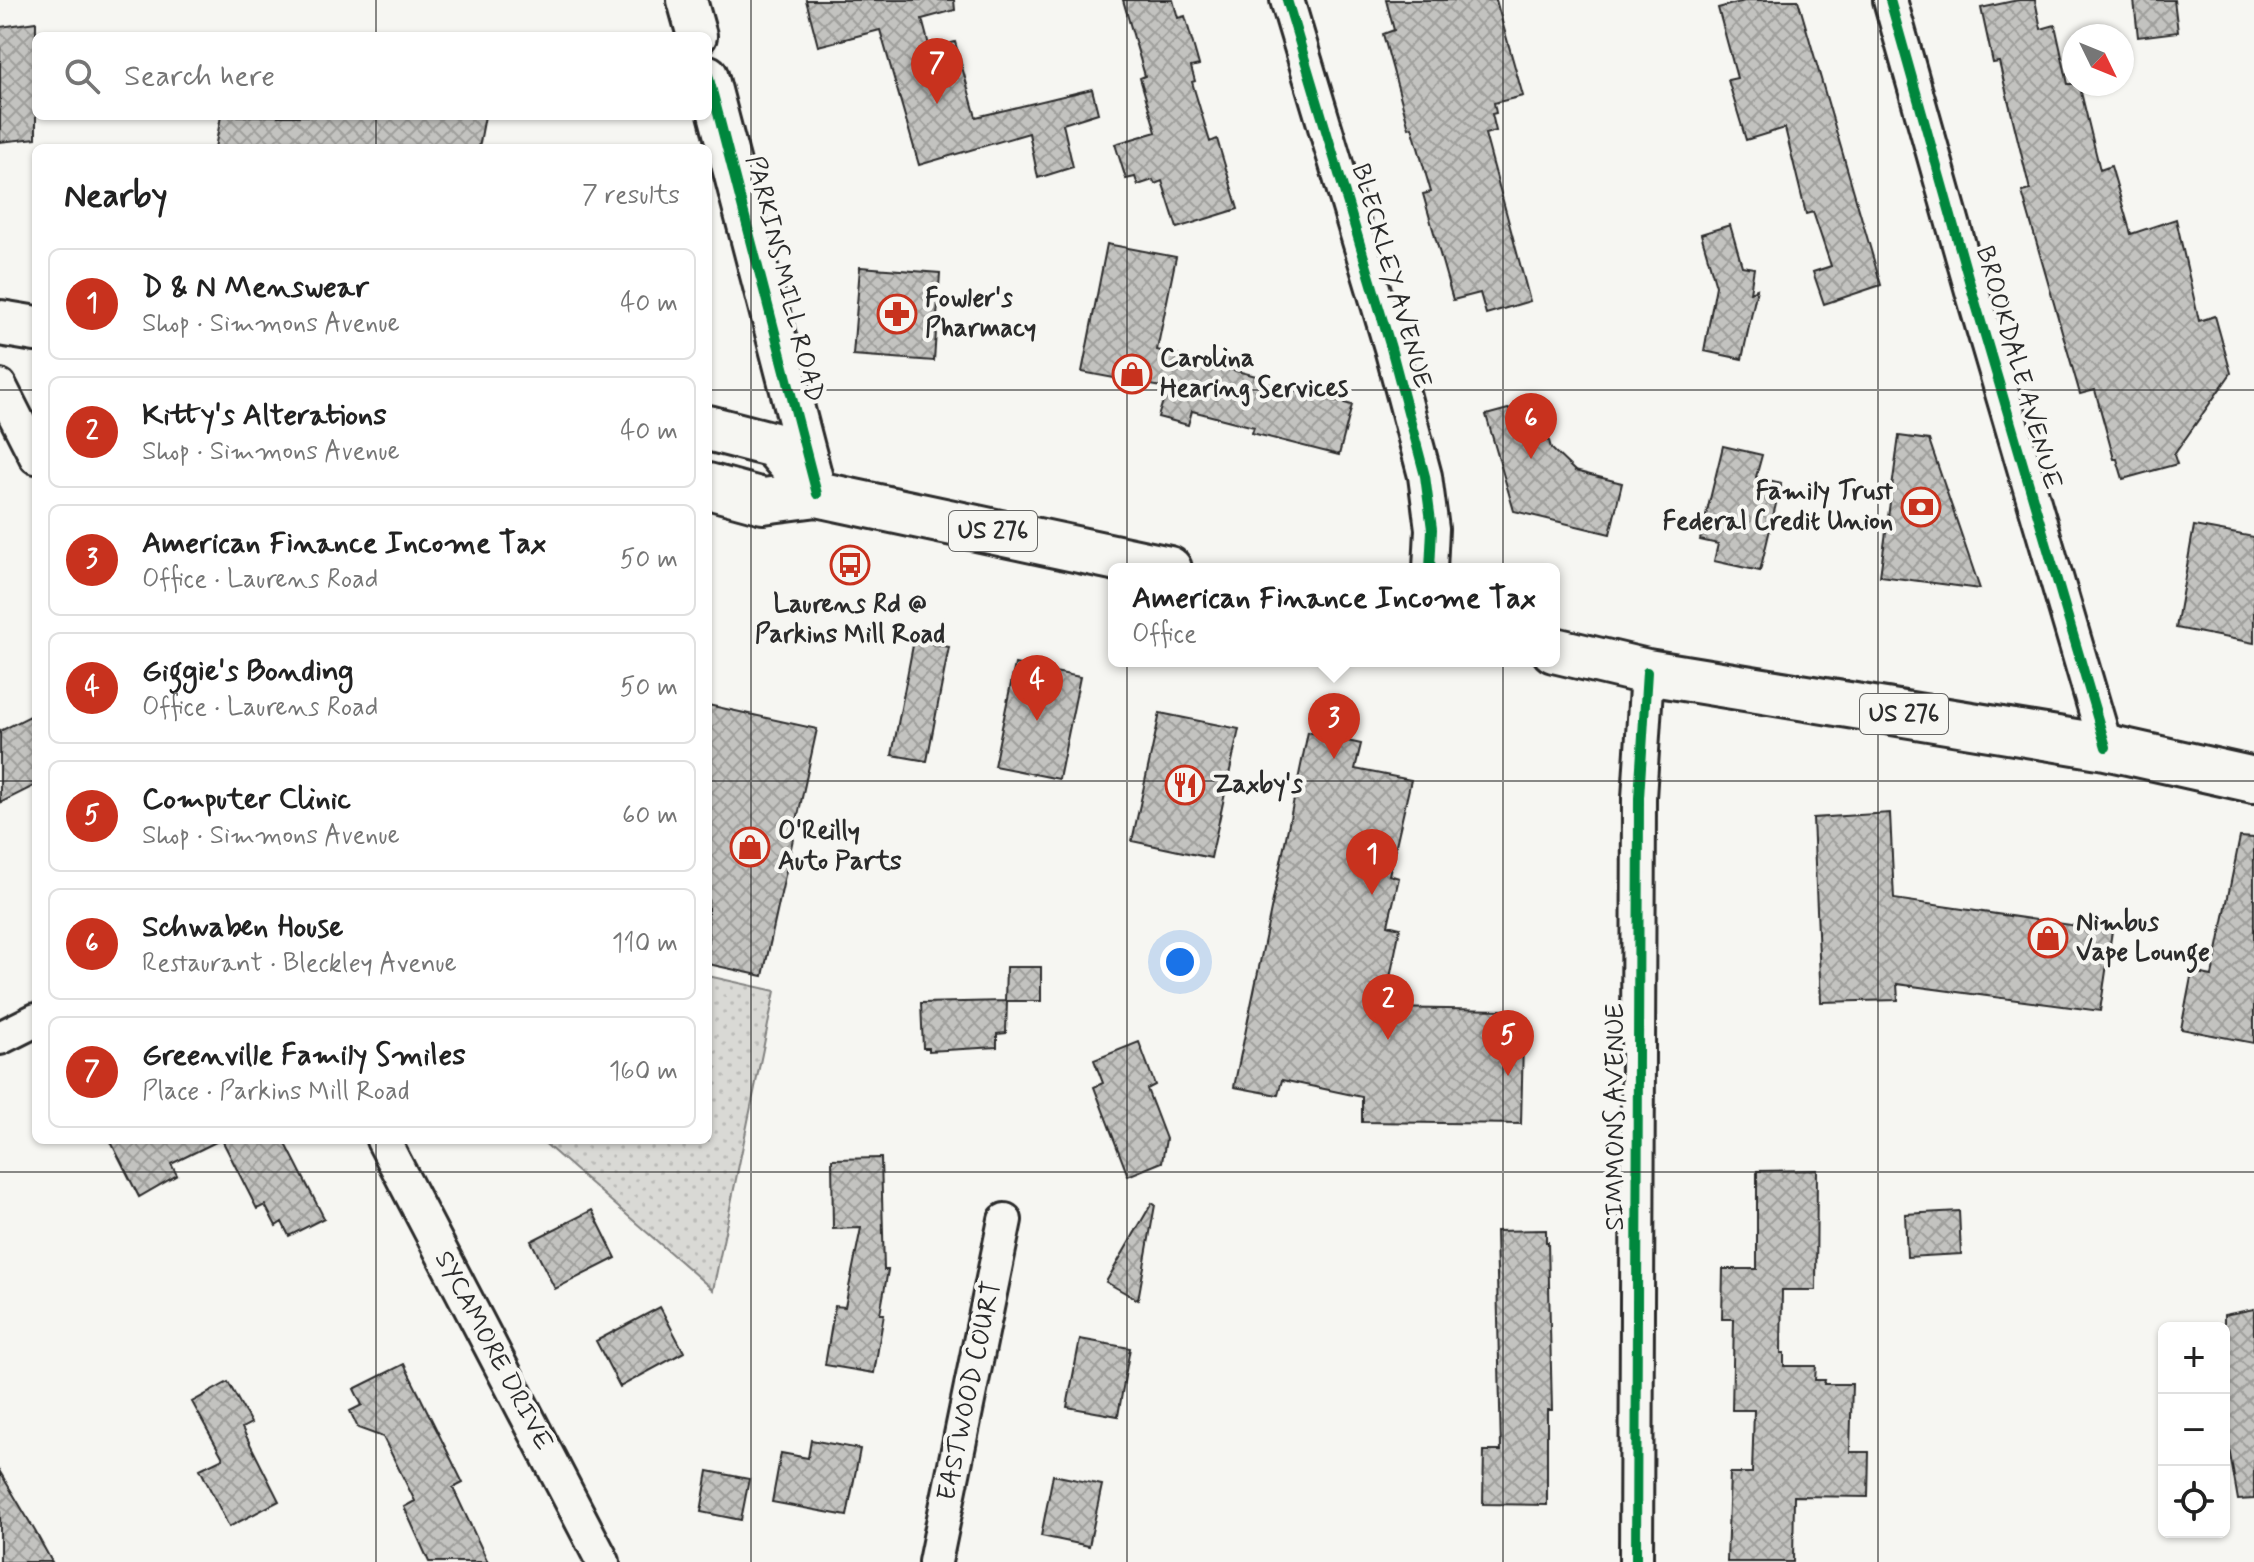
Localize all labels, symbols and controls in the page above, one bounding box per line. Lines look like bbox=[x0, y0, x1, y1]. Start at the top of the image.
north arrow bbox=[2062, 24, 2134, 96]
search box bbox=[32, 32, 712, 120]
pin: 7 bbox=[911, 38, 963, 104]
icon: search bbox=[60, 54, 104, 98]
text: Search here bbox=[124, 57, 275, 96]
street label: PARKINS MILL ROAD bbox=[737, 152, 831, 406]
street label: BLECKLEY AVENUE bbox=[1343, 160, 1439, 392]
text: Nearby bbox=[64, 174, 168, 219]
text: 7 results bbox=[582, 179, 680, 213]
street label: BROOKDALE AVENUE bbox=[1967, 242, 2069, 494]
text: D & N Menswear bbox=[142, 268, 369, 307]
place label: Fowler's Pharmacy bbox=[925, 282, 1036, 346]
text: 1 bbox=[86, 287, 98, 321]
text: 40 m bbox=[620, 287, 678, 321]
pharmacy icon: Fowler's Pharmacy bbox=[876, 293, 918, 335]
text: Shop · Simmons Avenue bbox=[142, 307, 400, 341]
place label: Carolina Hearing Services bbox=[1160, 342, 1348, 407]
shop icon: Carolina Hearing Services bbox=[1111, 353, 1153, 395]
pin: 6 bbox=[1505, 393, 1557, 459]
text: Kitty's Alterations bbox=[142, 396, 387, 435]
text: 2 bbox=[86, 415, 98, 449]
text: 40 m bbox=[620, 415, 678, 449]
text: Shop · Simmons Avenue bbox=[142, 435, 400, 469]
place label: Family Trust Federal Credit Union bbox=[1662, 475, 1894, 539]
bank icon: Family Trust Federal Credit Union bbox=[1900, 486, 1942, 528]
road number: US 276 bbox=[949, 511, 1037, 551]
text: American Finance Income Tax bbox=[142, 524, 546, 563]
text: 3 bbox=[86, 543, 98, 577]
text: 50 m bbox=[620, 543, 678, 577]
bus stop icon: Laurens Rd @ Parkins Mill Road bbox=[829, 544, 871, 586]
text: Office · Laurens Road bbox=[142, 563, 378, 597]
popup bbox=[1108, 563, 1560, 667]
text: American Finance Income Tax bbox=[1132, 579, 1536, 618]
place label: Laurens Rd @ Parkins Mill Road bbox=[755, 588, 945, 652]
text: Office bbox=[1132, 618, 1197, 652]
text: Giggie's Bonding bbox=[142, 652, 354, 691]
pin: 4 bbox=[1011, 655, 1063, 721]
text: 4 bbox=[84, 671, 100, 705]
text: 50 m bbox=[620, 671, 678, 705]
text: Office · Laurens Road bbox=[142, 691, 378, 725]
pin: 3 bbox=[1308, 693, 1360, 759]
road number: US 276 bbox=[1860, 694, 1948, 734]
restaurant icon: Zaxby's bbox=[1164, 764, 1206, 806]
place label: Zaxby's bbox=[1213, 768, 1303, 802]
text: Computer Clinic bbox=[142, 780, 351, 819]
text: 5 bbox=[84, 799, 100, 833]
text: 60 m bbox=[622, 799, 678, 833]
place label: O'Reilly Auto Parts bbox=[778, 815, 902, 879]
text: Shop · Simmons Avenue bbox=[142, 819, 400, 853]
shop icon: O'Reilly Auto Parts bbox=[729, 826, 771, 868]
pin: 1 bbox=[1346, 829, 1398, 895]
place label: Nimbus Vape Lounge bbox=[2076, 906, 2210, 973]
text: Schwaben House bbox=[142, 908, 343, 947]
shop icon: Nimbus Vape Lounge bbox=[2027, 917, 2069, 959]
text: 6 bbox=[85, 927, 99, 961]
text: 110 m bbox=[612, 927, 678, 961]
your location bbox=[1160, 942, 1200, 982]
text: Restaurant · Bleckley Avenue bbox=[142, 947, 457, 981]
pin: 2 bbox=[1362, 974, 1414, 1040]
street label: SIMMONS AVENUE bbox=[1599, 1003, 1633, 1231]
pin: 5 bbox=[1482, 1010, 1534, 1076]
text: Greenville Family Smiles bbox=[142, 1036, 466, 1075]
text: 7 bbox=[84, 1055, 100, 1089]
text: 160 m bbox=[609, 1055, 678, 1089]
text: Place · Parkins Mill Road bbox=[142, 1075, 410, 1109]
street label: SYCAMORE DRIVE bbox=[426, 1245, 560, 1457]
street label: EASTWOOD COURT bbox=[930, 1278, 1010, 1504]
map controls bbox=[2158, 1322, 2230, 1538]
button: + bbox=[2158, 1322, 2230, 1394]
button: − bbox=[2158, 1394, 2230, 1466]
button: locate bbox=[2158, 1466, 2230, 1538]

